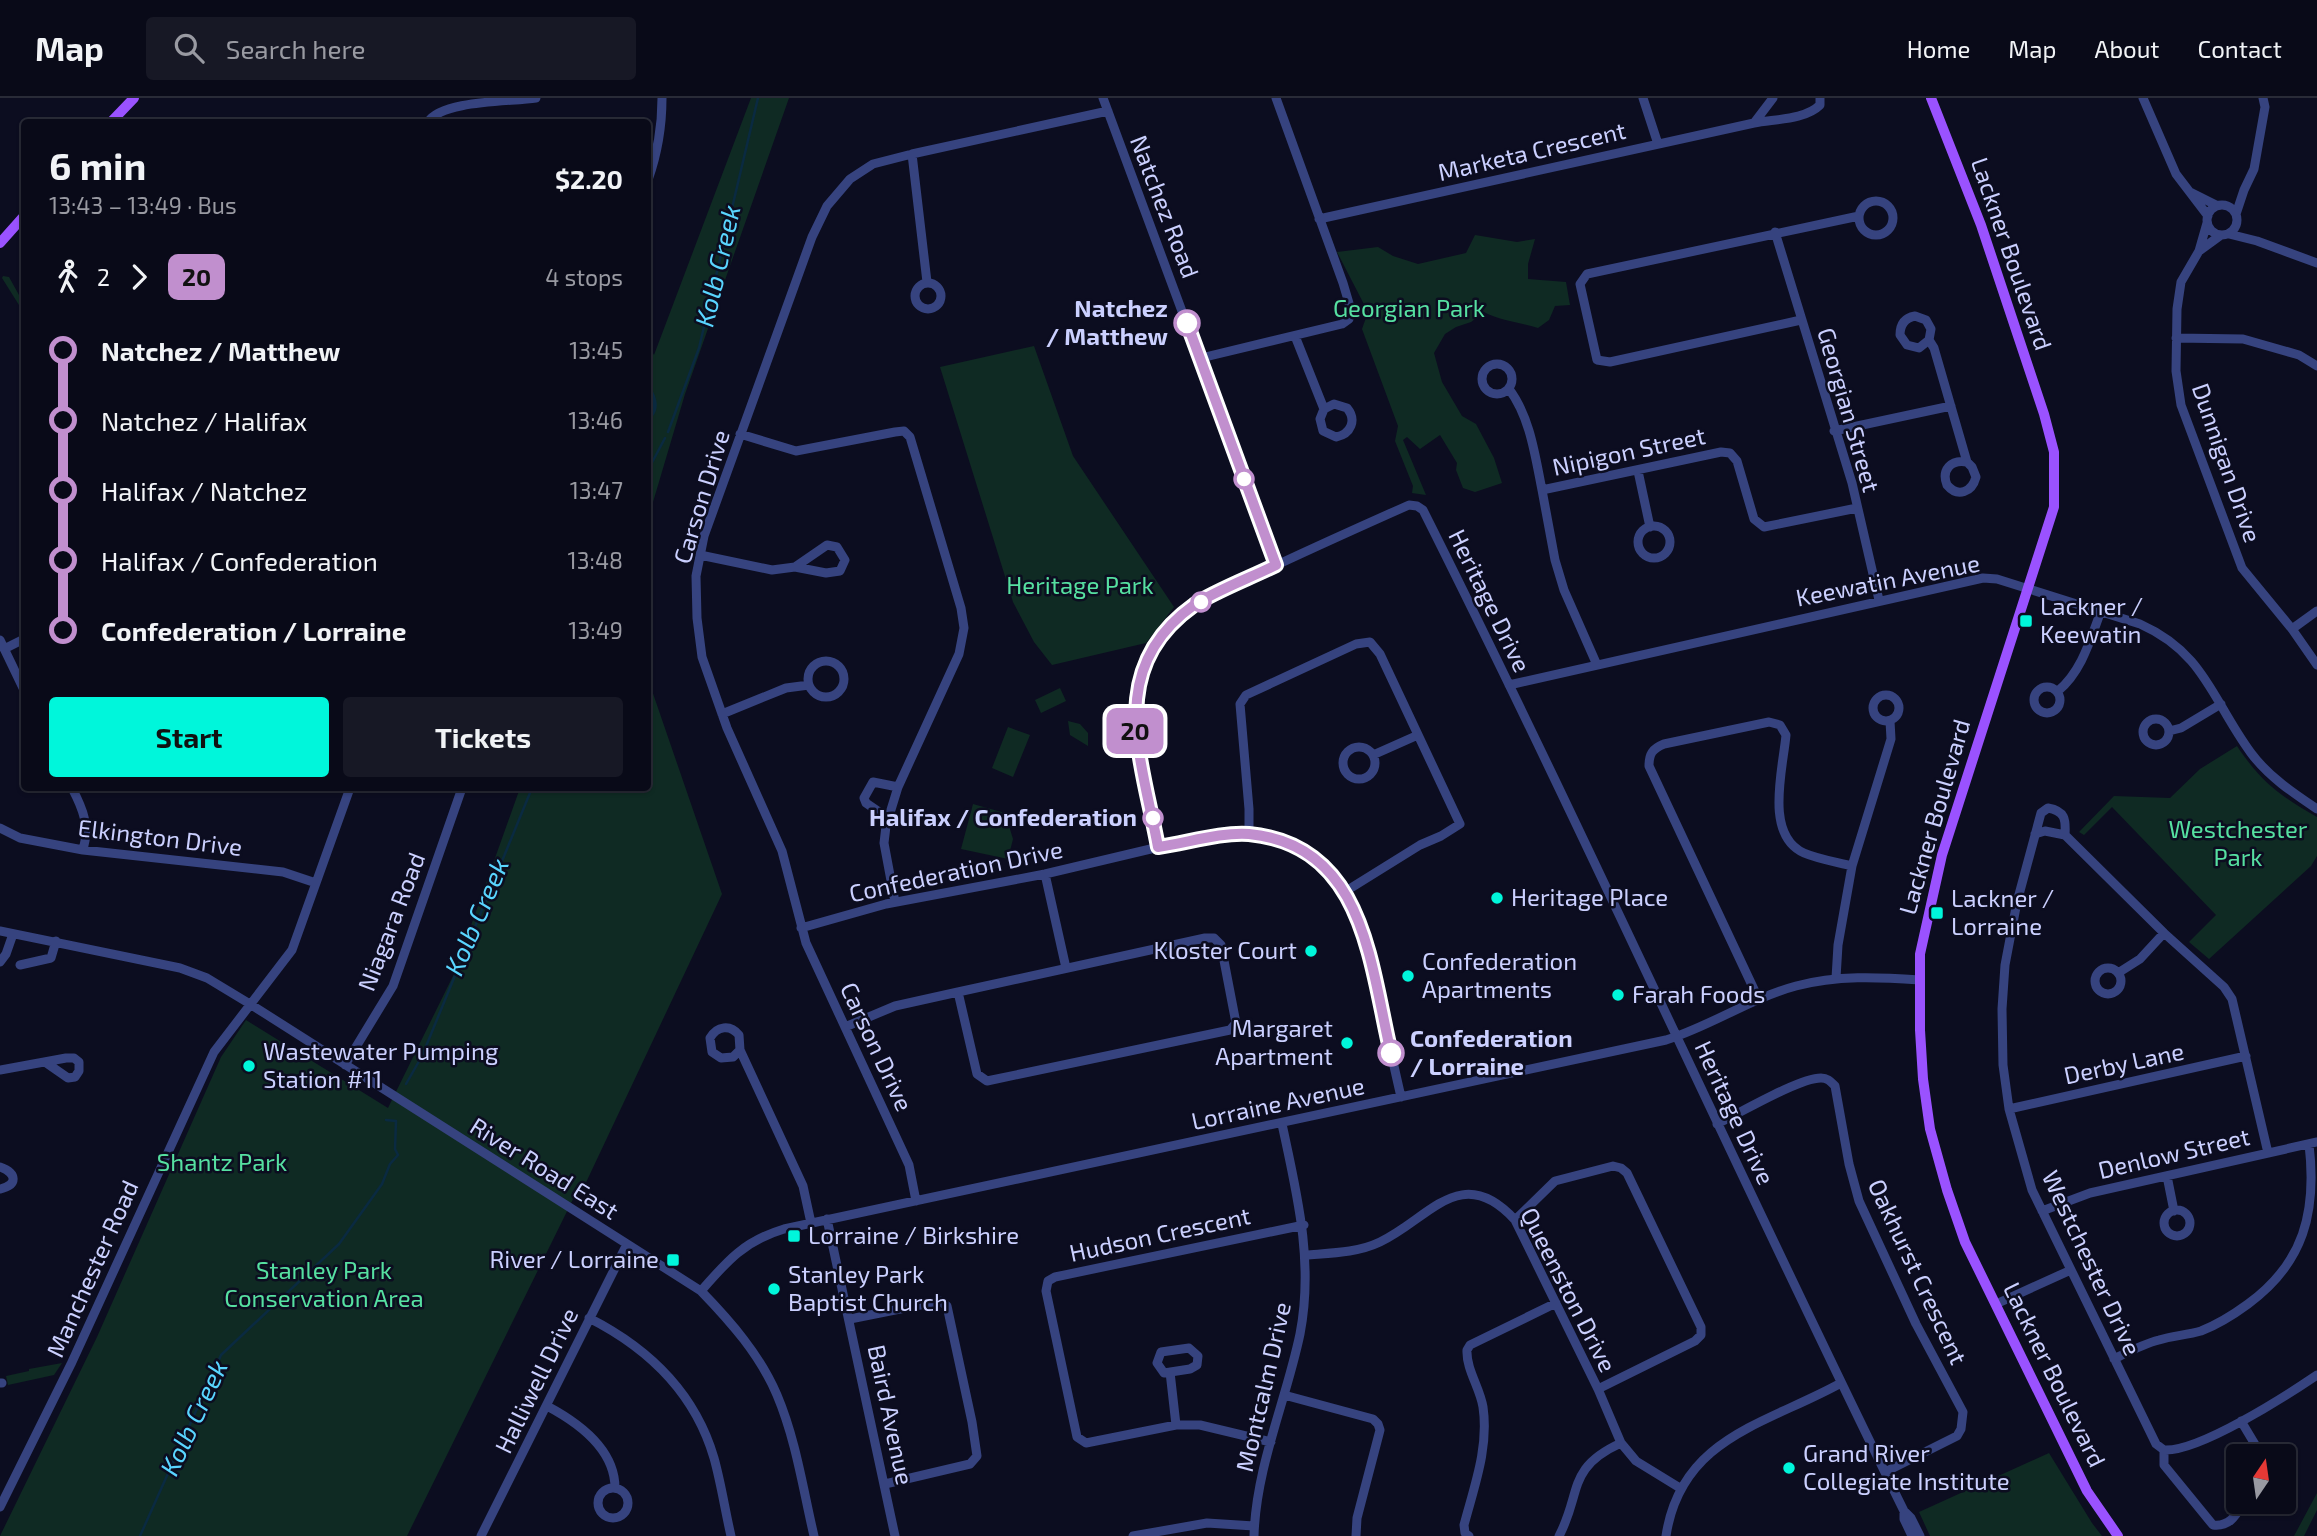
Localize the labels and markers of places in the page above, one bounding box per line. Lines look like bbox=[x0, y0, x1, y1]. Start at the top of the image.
place label: Natchez / Matthew bbox=[1046, 293, 1169, 350]
marker: Natchez / Matthew bbox=[1174, 310, 1200, 336]
unlabelled marker bbox=[1234, 469, 1254, 489]
place label: Lackner / Keewatin bbox=[2040, 591, 2143, 648]
unlabelled marker bbox=[1191, 592, 1211, 612]
marker: Lackner / Keewatin bbox=[2018, 613, 2034, 629]
place label: Halifax / Confederation bbox=[869, 802, 1137, 831]
marker: Halifax / Confederation bbox=[1143, 808, 1163, 828]
place label: Heritage Place bbox=[1511, 882, 1668, 911]
place label: Lackner / Lorraine bbox=[1951, 883, 2054, 940]
marker: Heritage Place bbox=[1489, 890, 1505, 906]
marker: Lackner / Lorraine bbox=[1929, 905, 1945, 921]
place label: Kloster Court bbox=[1154, 935, 1297, 964]
marker: Kloster Court bbox=[1303, 943, 1319, 959]
place label: Confederation Apartments bbox=[1422, 946, 1577, 1003]
marker: Confederation Apartments bbox=[1400, 968, 1416, 984]
place label: Farah Foods bbox=[1632, 979, 1765, 1008]
marker: Farah Foods bbox=[1610, 987, 1626, 1003]
place label: Margaret Apartment bbox=[1215, 1013, 1333, 1070]
place label: Confederation / Lorraine bbox=[1410, 1023, 1573, 1080]
marker: Margaret Apartment bbox=[1339, 1035, 1355, 1051]
place label: Wastewater Pumping Station #11 bbox=[263, 1036, 498, 1093]
marker: Confederation / Lorraine bbox=[1378, 1040, 1404, 1066]
marker: Wastewater Pumping Station #11 bbox=[241, 1058, 257, 1074]
place label: Lorraine / Birkshire bbox=[808, 1220, 1019, 1249]
marker: Lorraine / Birkshire bbox=[786, 1228, 802, 1244]
place label: River / Lorraine bbox=[489, 1244, 659, 1273]
marker: River / Lorraine bbox=[665, 1252, 681, 1268]
place label: Stanley Park Baptist Church bbox=[788, 1259, 948, 1316]
marker: Stanley Park Baptist Church bbox=[766, 1281, 782, 1297]
place label: Grand River Collegiate Institute bbox=[1803, 1438, 2010, 1495]
marker: Grand River Collegiate Institute bbox=[1781, 1460, 1797, 1476]

